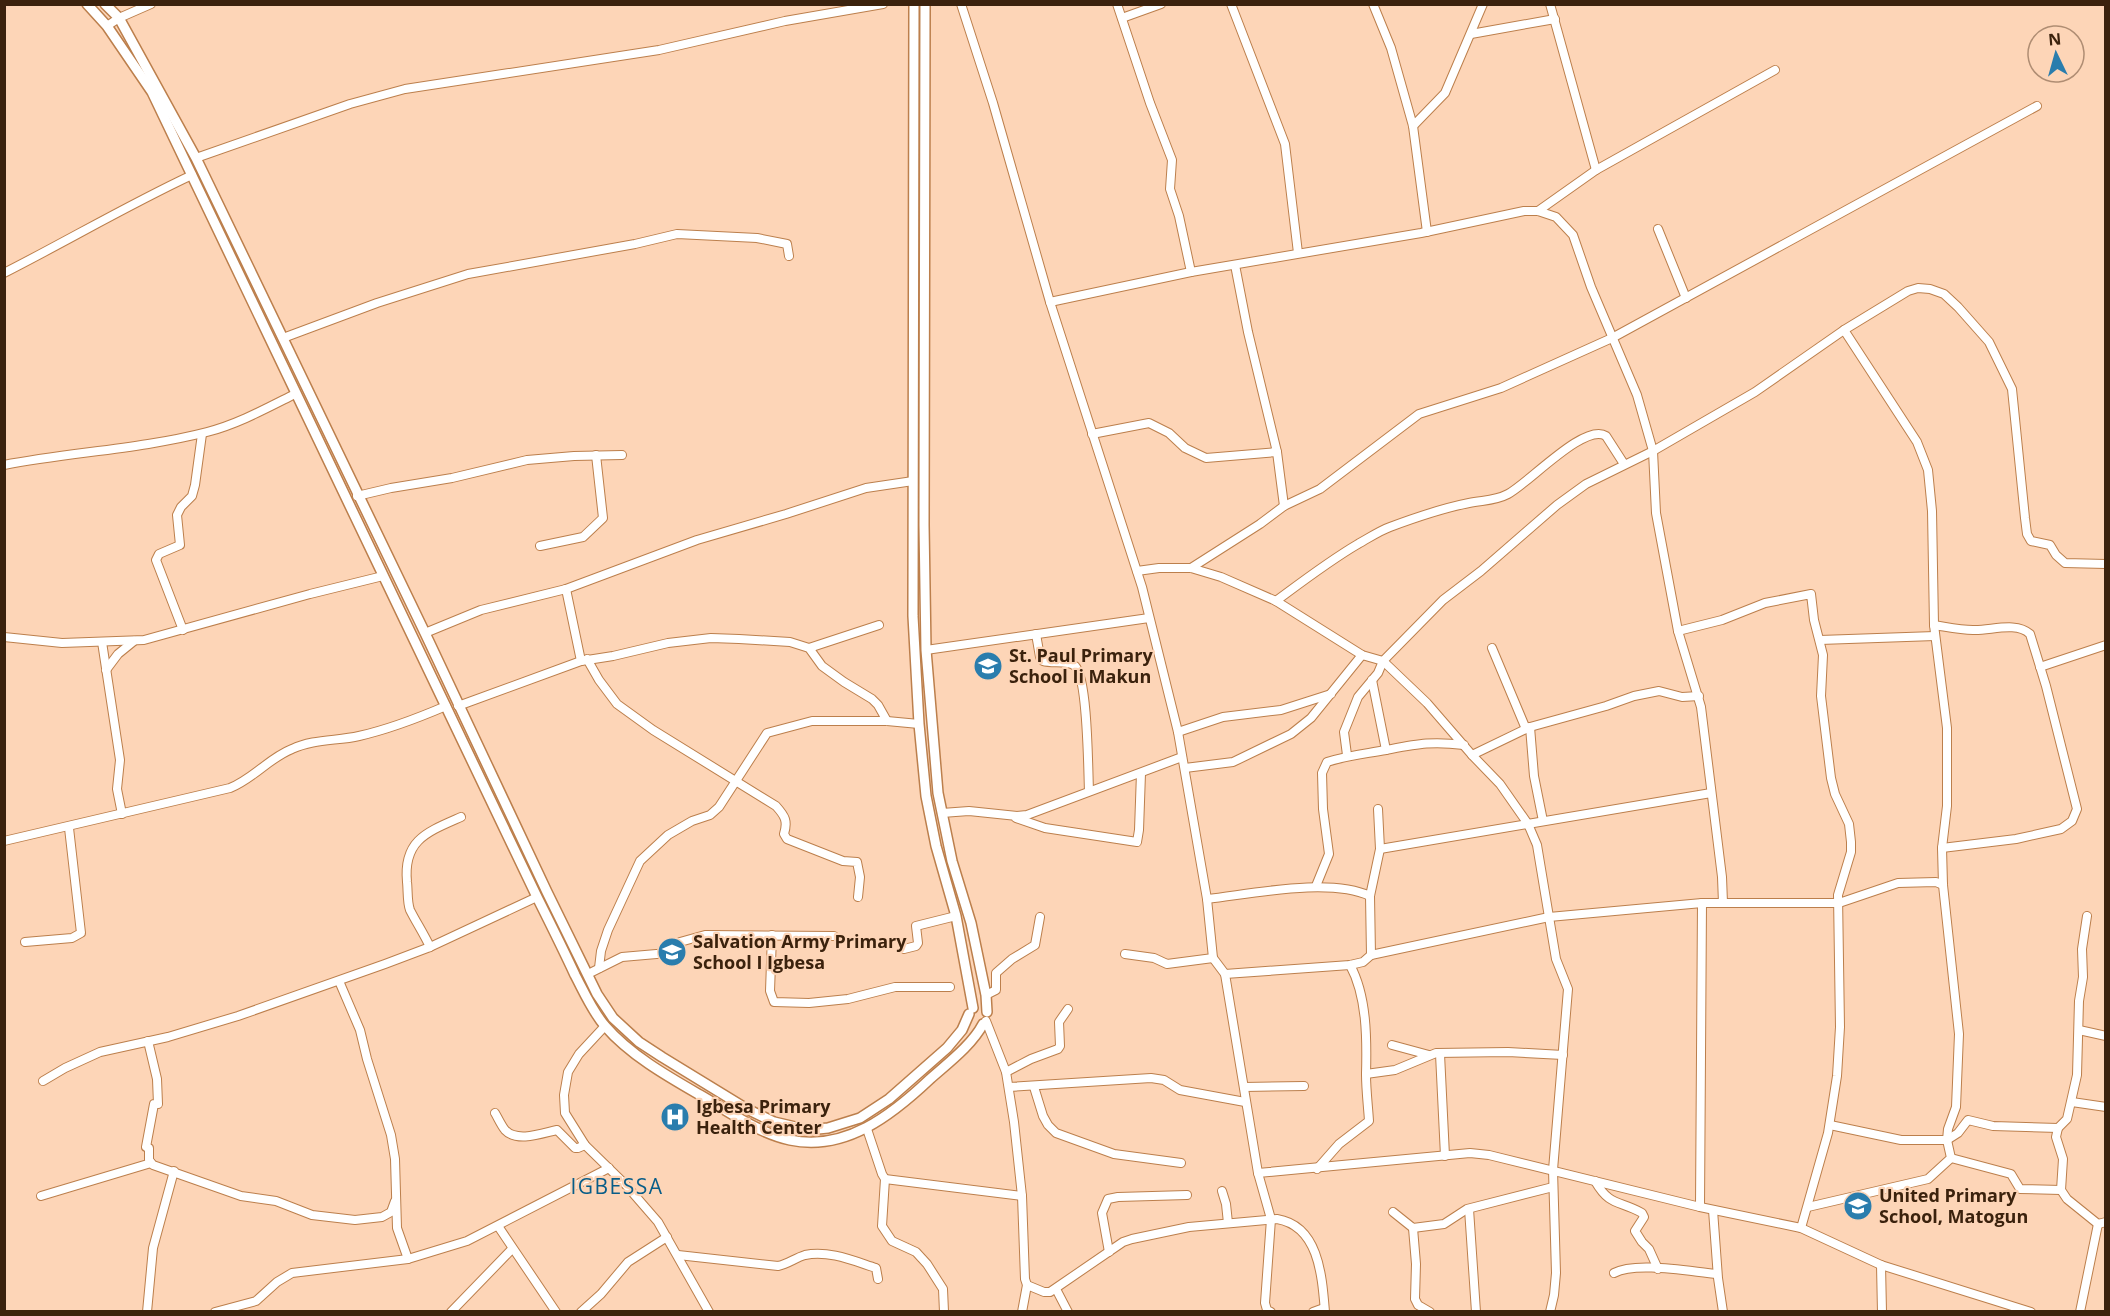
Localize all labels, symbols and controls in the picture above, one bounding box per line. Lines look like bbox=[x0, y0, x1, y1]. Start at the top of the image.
north arrow bbox=[2026, 24, 2086, 84]
text: N bbox=[2047, 28, 2062, 51]
place label: St. Paul Primary School Ii Makun bbox=[1009, 643, 1153, 688]
school or university icon: St. Paul Primary School Ii Makun bbox=[972, 650, 1004, 682]
place label: Salvation Army Primary School I Igbesa bbox=[693, 929, 907, 974]
school or university icon: Salvation Army Primary School I Igbesa bbox=[656, 936, 688, 968]
place label: Igbesa Primary Health Center bbox=[696, 1094, 831, 1139]
hospital icon: Igbesa Primary Health Center bbox=[659, 1101, 691, 1133]
district label: IGBESSA bbox=[570, 1172, 664, 1200]
place label: United Primary School, Matogun bbox=[1879, 1183, 2028, 1228]
school or university icon: United Primary School, Matogun bbox=[1842, 1190, 1874, 1222]

